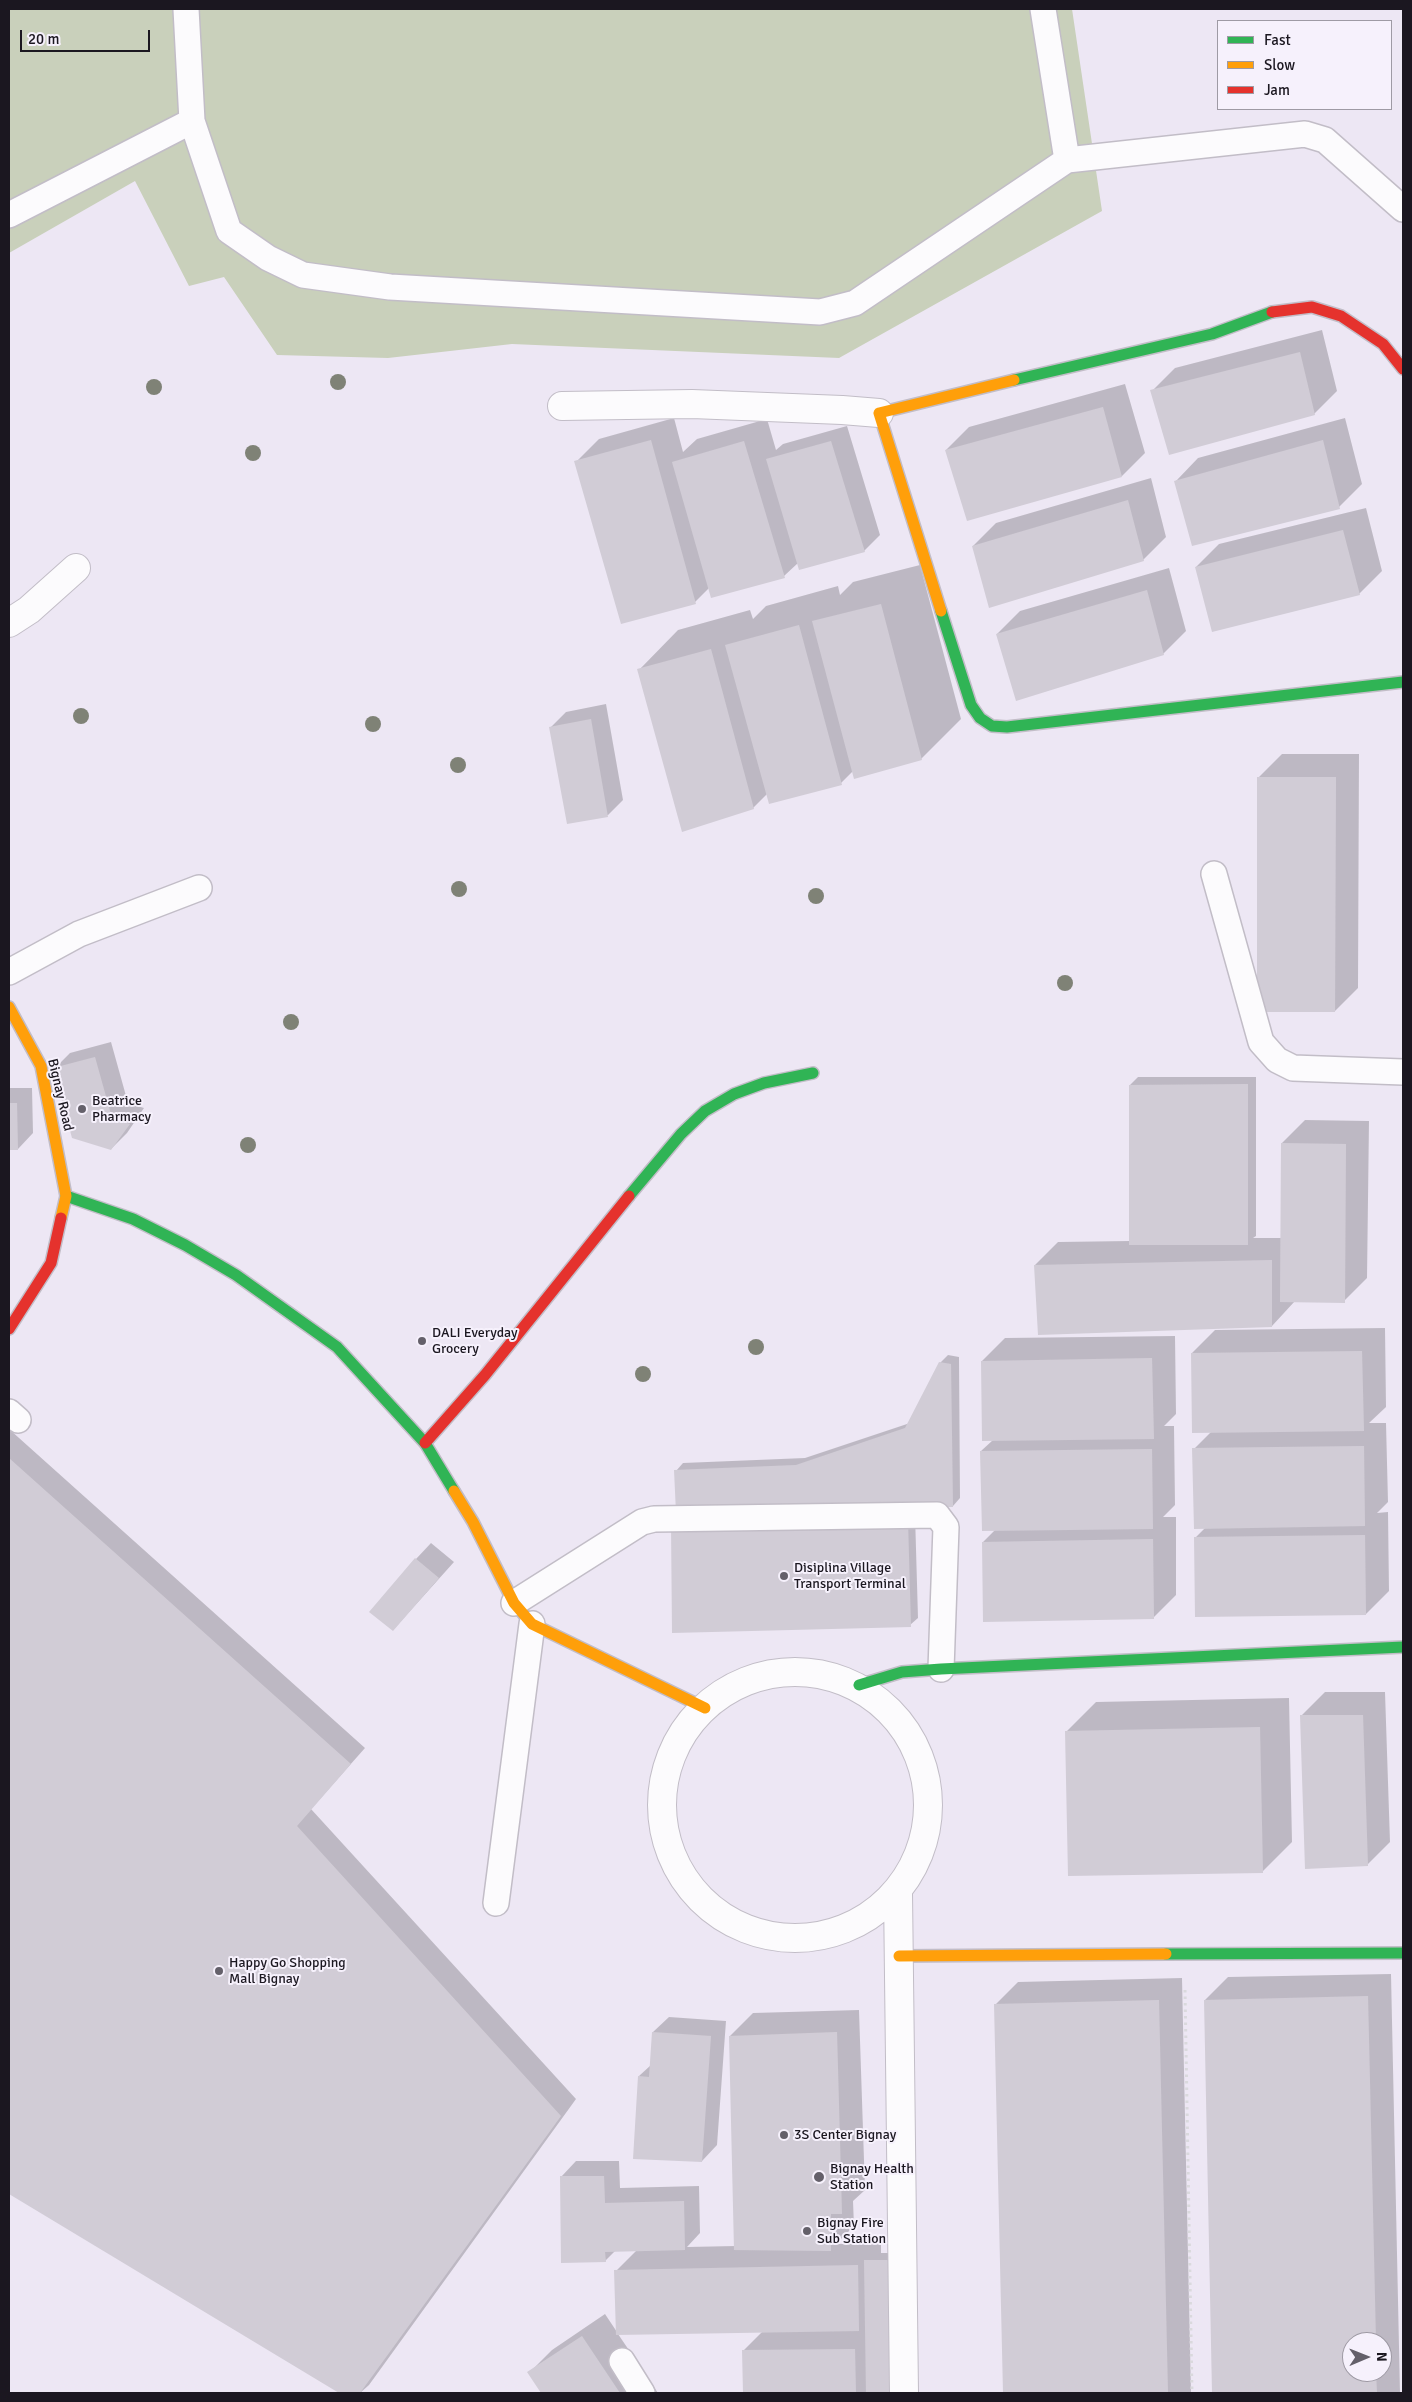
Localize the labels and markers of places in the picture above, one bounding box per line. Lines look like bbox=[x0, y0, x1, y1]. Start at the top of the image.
place label: Beatrice Pharmacy bbox=[92, 1093, 151, 1126]
marker: Beatrice Pharmacy bbox=[76, 1103, 88, 1115]
place label: DALI Everyday Grocery bbox=[432, 1325, 518, 1358]
marker: DALI Everyday Grocery bbox=[416, 1335, 428, 1347]
place label: Disiplina Village Transport Terminal bbox=[794, 1560, 906, 1592]
marker: Disiplina Village Transport Terminal bbox=[778, 1570, 790, 1582]
place label: Happy Go Shopping Mall Bignay bbox=[229, 1955, 346, 1988]
marker: Happy Go Shopping Mall Bignay bbox=[213, 1965, 225, 1977]
place label: 3S Center Bignay bbox=[794, 2127, 896, 2143]
marker: 3S Center Bignay bbox=[778, 2129, 790, 2141]
place label: Bignay Health Station bbox=[830, 2161, 914, 2194]
marker: Bignay Health Station bbox=[812, 2170, 826, 2184]
place label: Bignay Fire Sub Station bbox=[817, 2215, 886, 2248]
marker: Bignay Fire Sub Station bbox=[801, 2225, 813, 2237]

